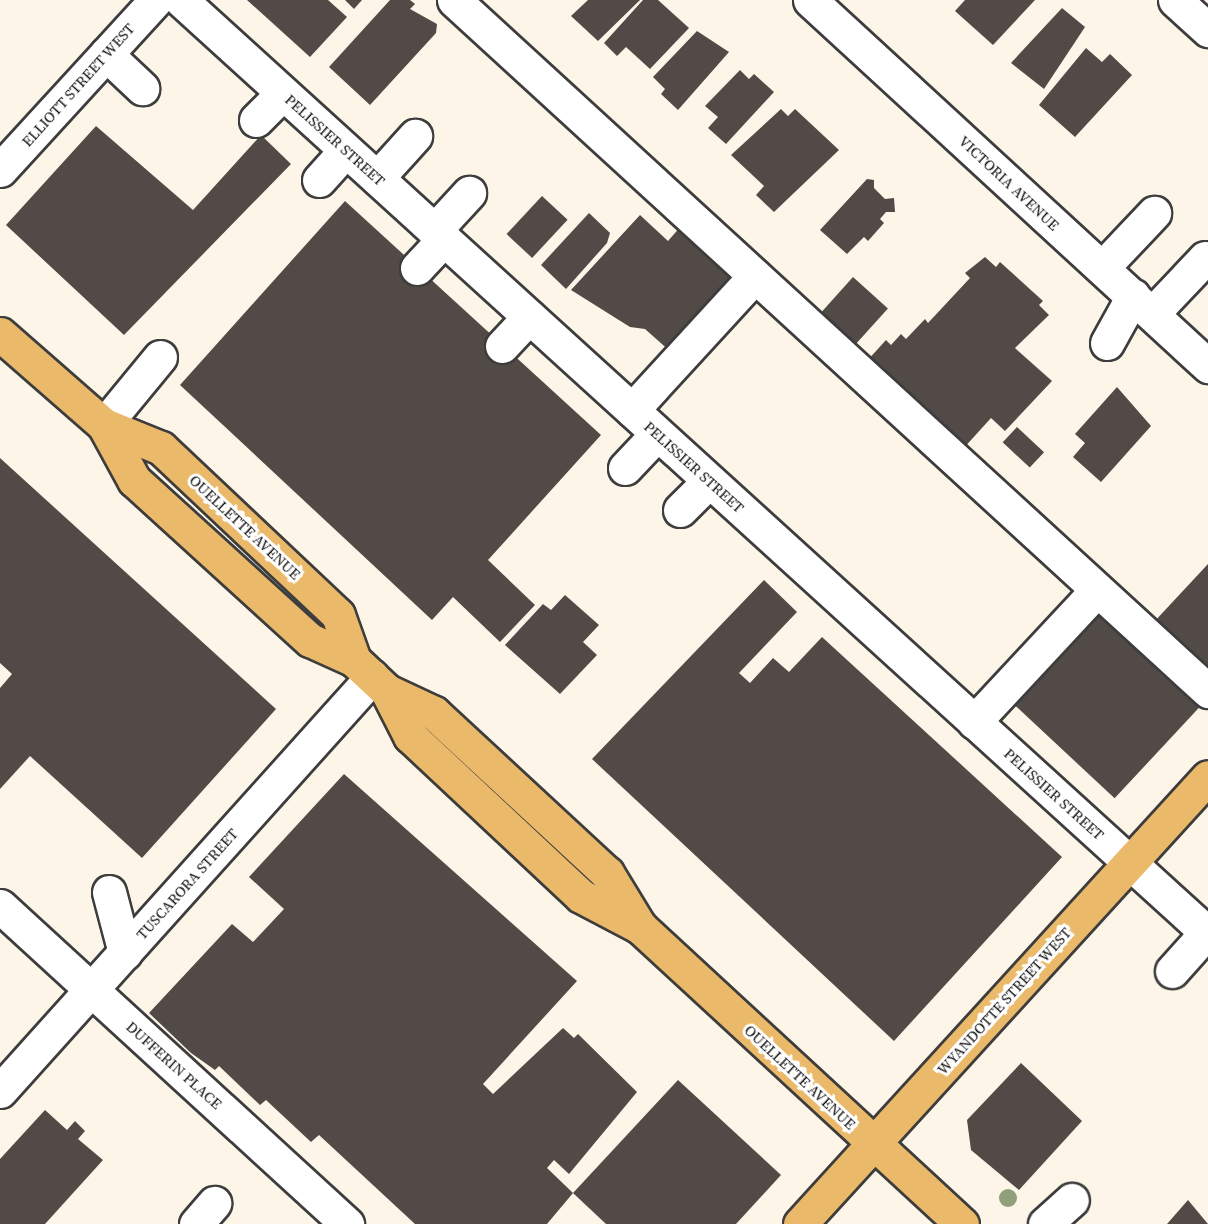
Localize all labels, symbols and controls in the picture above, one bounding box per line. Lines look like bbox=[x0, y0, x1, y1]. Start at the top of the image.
street label: ELLIOTT STREET WEST bbox=[17, 19, 139, 151]
street label: PELISSIER STREET bbox=[281, 90, 389, 190]
street label: VICTORIA AVENUE bbox=[955, 132, 1063, 234]
street label: PELISSIER STREET bbox=[640, 417, 748, 517]
street label: OUELLETTE AVENUE bbox=[186, 471, 304, 583]
street label: PELISSIER STREET bbox=[1000, 744, 1108, 844]
street label: TUSCARORA STREET bbox=[132, 825, 242, 943]
street label: WYANDOTTE STREET WEST bbox=[933, 923, 1075, 1079]
street label: DUFFERIN PLACE bbox=[122, 1017, 226, 1113]
street label: OUELLETTE AVENUE bbox=[741, 1021, 859, 1133]

